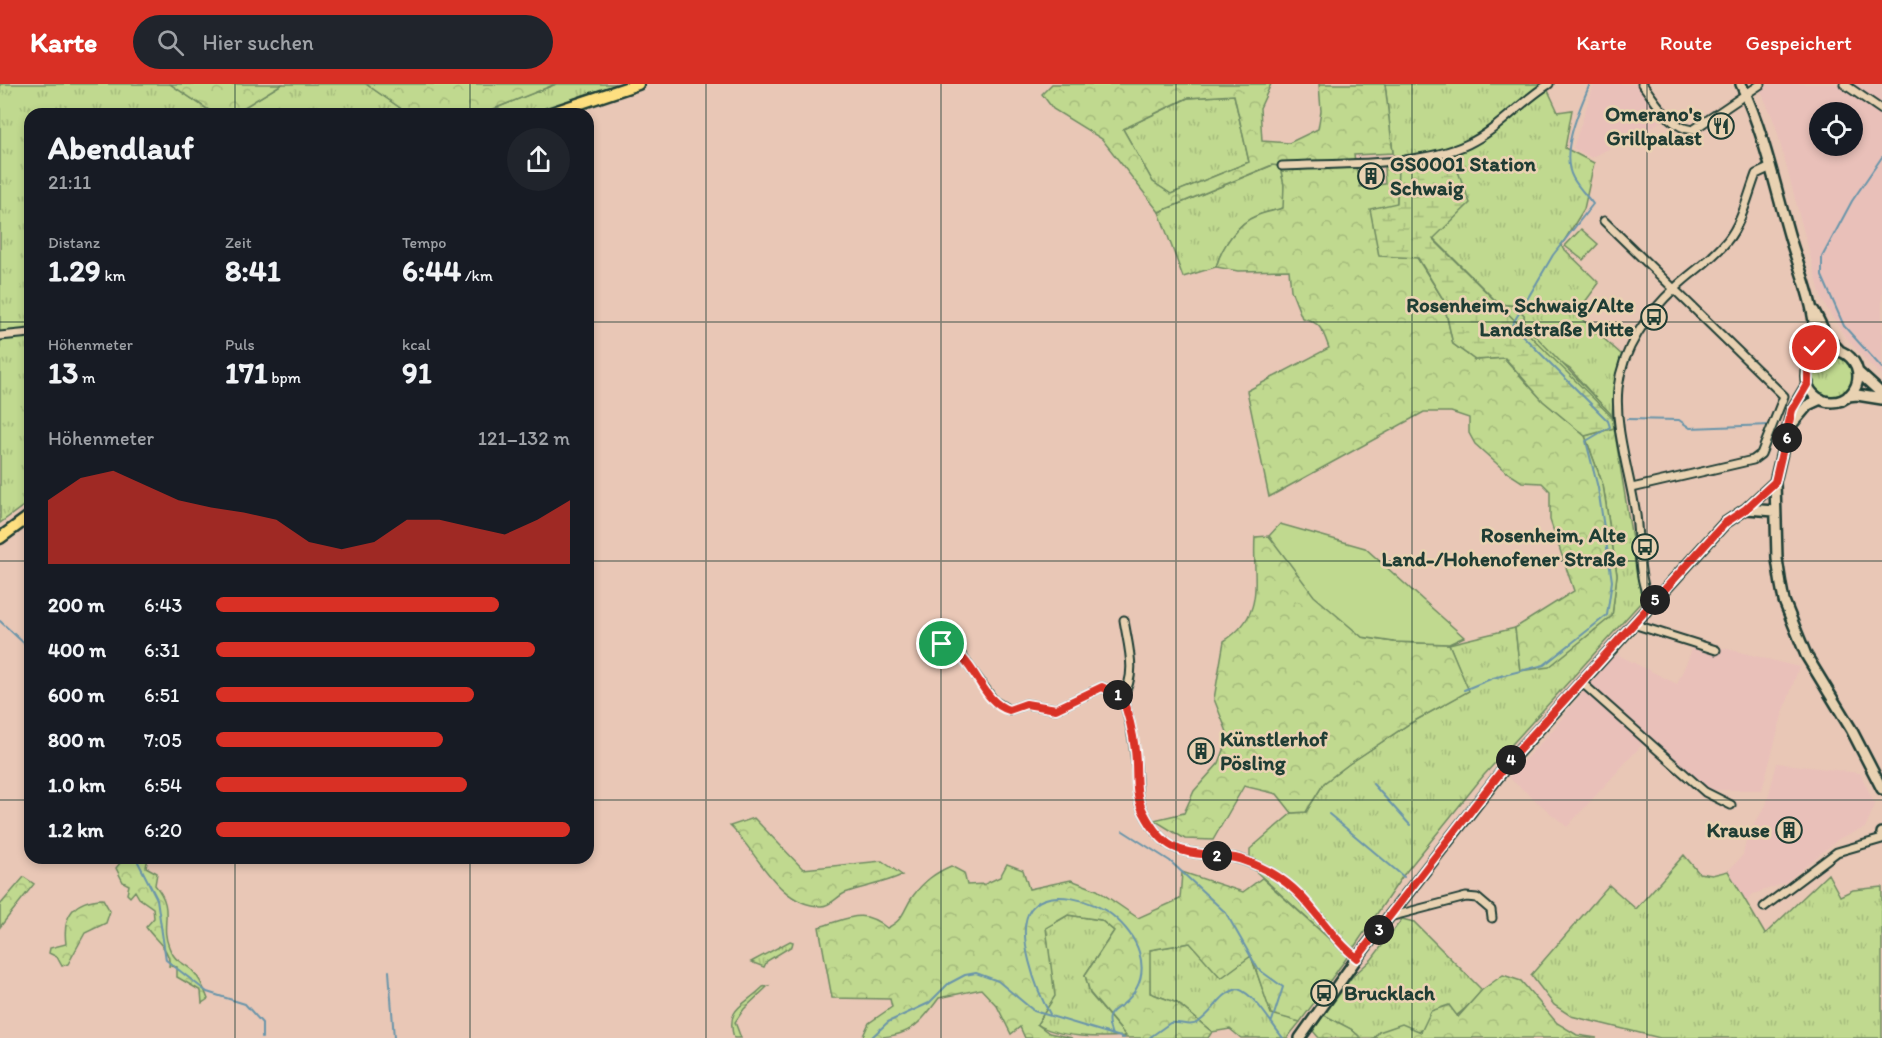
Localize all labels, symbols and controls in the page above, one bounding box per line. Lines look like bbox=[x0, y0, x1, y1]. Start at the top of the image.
search box bbox=[133, 15, 553, 69]
text: Karte bbox=[30, 25, 97, 59]
icon: search bbox=[154, 26, 187, 59]
text: Hier suchen bbox=[202, 29, 314, 56]
text: Karte bbox=[1576, 30, 1627, 55]
text: Route bbox=[1660, 30, 1713, 55]
text: Gespeichert bbox=[1746, 30, 1852, 55]
place label: Omerano's Grillpalast bbox=[1605, 101, 1702, 151]
map controls bbox=[1809, 102, 1863, 156]
button: locate bbox=[1809, 102, 1863, 156]
restaurant icon: Omerano's Grillpalast bbox=[1706, 111, 1736, 141]
text: Abendlauf bbox=[48, 128, 194, 167]
button: share bbox=[507, 128, 570, 191]
place label: GS0001 Station Schwaig bbox=[1390, 151, 1536, 201]
building icon: GS0001 Station Schwaig bbox=[1356, 161, 1386, 191]
text: 21:11 bbox=[48, 170, 91, 194]
text: Distanz bbox=[48, 233, 100, 252]
text: Zeit bbox=[225, 233, 252, 252]
text: Tempo bbox=[402, 233, 447, 252]
text: 1.29 bbox=[48, 252, 101, 289]
text: 8:41 bbox=[225, 252, 281, 289]
text: 6:44 bbox=[402, 252, 461, 289]
text: km bbox=[101, 266, 126, 285]
text: /km bbox=[461, 266, 493, 285]
place label: Rosenheim, Schwaig/Alte Landstraße Mitte bbox=[1406, 292, 1634, 341]
bus stop icon: Rosenheim, Schwaig/Alte Landstraße Mitte bbox=[1639, 302, 1669, 332]
pin bbox=[1789, 322, 1840, 373]
icon: check bbox=[1798, 331, 1831, 364]
text: Höhenmeter bbox=[48, 335, 133, 354]
text: Puls bbox=[225, 335, 255, 354]
text: kcal bbox=[402, 335, 430, 354]
text: 13 bbox=[48, 354, 78, 391]
text: 171 bbox=[225, 354, 268, 391]
text: 91 bbox=[402, 354, 432, 391]
text: m bbox=[78, 368, 95, 387]
text: bpm bbox=[268, 368, 301, 387]
pin: 6 bbox=[1772, 423, 1802, 453]
text: Höhenmeter bbox=[48, 426, 154, 450]
text: 121–132 m bbox=[478, 426, 570, 450]
text: 6 bbox=[1783, 428, 1791, 447]
place label: Rosenheim, Alte Land-/Hohenofener Straße bbox=[1381, 522, 1626, 571]
bus stop icon: Rosenheim, Alte Land-/Hohenofener Straße bbox=[1630, 532, 1660, 562]
pin: 5 bbox=[1640, 585, 1670, 615]
text: 5 bbox=[1651, 590, 1659, 609]
text: 200 m bbox=[48, 593, 104, 617]
text: 6:43 bbox=[144, 593, 182, 617]
pin bbox=[916, 618, 967, 669]
icon: arrive bbox=[925, 627, 958, 660]
text: 400 m bbox=[48, 638, 106, 662]
text: 6:31 bbox=[144, 638, 180, 662]
pin: 1 bbox=[1103, 680, 1133, 710]
text: 600 m bbox=[48, 683, 105, 707]
text: 6:51 bbox=[144, 683, 179, 707]
text: 1 bbox=[1114, 685, 1122, 704]
place label: Künstlerhof Pösling bbox=[1220, 726, 1329, 776]
text: 800 m bbox=[48, 728, 105, 752]
text: 7:05 bbox=[144, 728, 182, 752]
building icon: Künstlerhof Pösling bbox=[1186, 736, 1216, 766]
pin: 4 bbox=[1496, 745, 1526, 775]
text: 4 bbox=[1506, 750, 1516, 769]
text: 1.0 km bbox=[48, 773, 105, 797]
text: 6:54 bbox=[144, 773, 182, 797]
building icon: Krause bbox=[1774, 815, 1804, 845]
place label: Krause bbox=[1707, 817, 1770, 842]
text: 1.2 km bbox=[48, 818, 104, 842]
text: 6:20 bbox=[144, 818, 182, 842]
pin: 2 bbox=[1202, 841, 1232, 871]
text: 2 bbox=[1213, 846, 1221, 865]
pin: 3 bbox=[1364, 915, 1394, 945]
text: 3 bbox=[1375, 920, 1383, 939]
bus stop icon: Brucklach bbox=[1309, 978, 1339, 1008]
place label: Brucklach bbox=[1344, 980, 1436, 1005]

